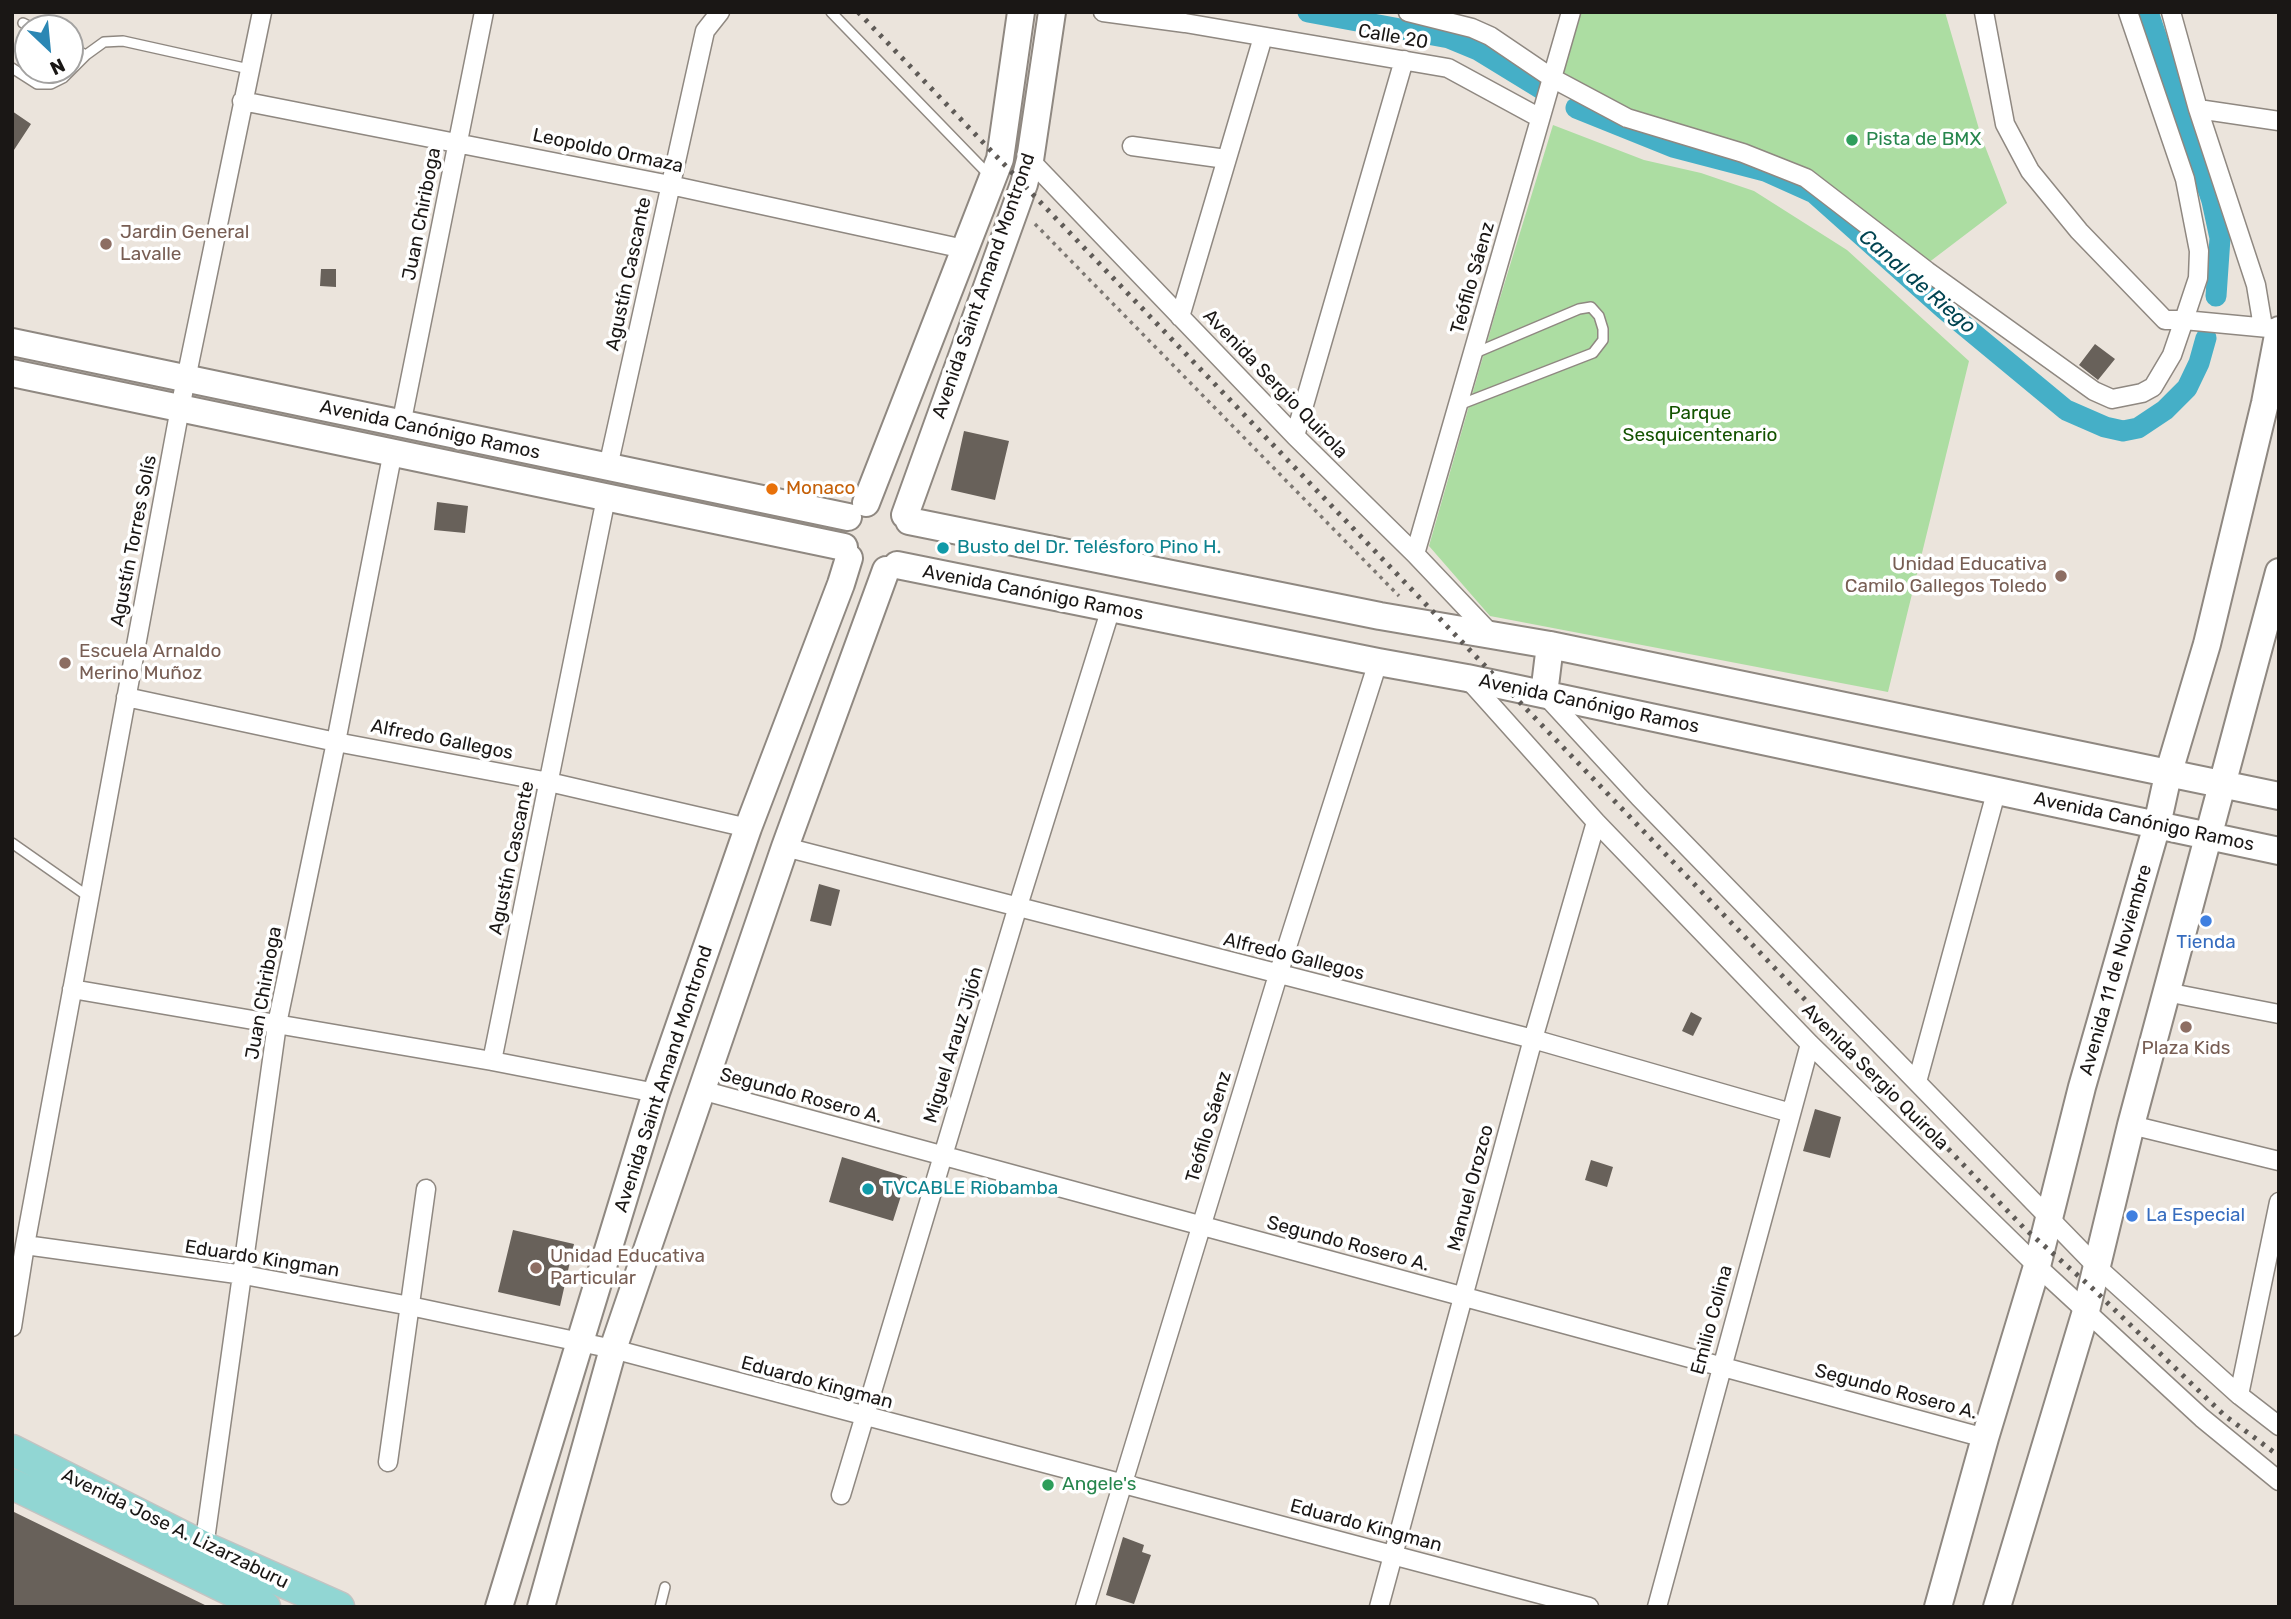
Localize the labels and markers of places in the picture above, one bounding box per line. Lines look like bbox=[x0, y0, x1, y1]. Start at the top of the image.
place label: Pista de BMX bbox=[1866, 129, 1981, 151]
marker: Pista de BMX bbox=[1844, 132, 1860, 148]
place label: Jardin General Lavalle bbox=[120, 222, 249, 266]
marker: Jardin General Lavalle bbox=[98, 236, 114, 252]
place label: Monaco bbox=[786, 478, 855, 500]
marker: Monaco bbox=[764, 481, 780, 497]
place label: Busto del Dr. Telésforo Pino H. bbox=[957, 537, 1221, 559]
marker: Busto del Dr. Telésforo Pino H. bbox=[935, 540, 951, 556]
place label: Unidad Educativa Camilo Gallegos Toledo bbox=[1845, 554, 2047, 598]
marker: Unidad Educativa Camilo Gallegos Toledo bbox=[2053, 568, 2069, 584]
place label: Escuela Arnaldo Merino Muñoz bbox=[79, 641, 221, 685]
marker: Escuela Arnaldo Merino Muñoz bbox=[57, 655, 73, 671]
marker: Tienda bbox=[2198, 913, 2214, 929]
place label: Tienda bbox=[2176, 932, 2236, 954]
marker: Plaza Kids bbox=[2178, 1019, 2194, 1035]
place label: Plaza Kids bbox=[2141, 1038, 2231, 1060]
place label: TVCABLE Riobamba bbox=[882, 1178, 1058, 1200]
marker: TVCABLE Riobamba bbox=[860, 1181, 876, 1197]
place label: La Especial bbox=[2146, 1205, 2245, 1227]
marker: La Especial bbox=[2124, 1208, 2140, 1224]
place label: Unidad Educativa Particular bbox=[550, 1246, 705, 1290]
marker: Unidad Educativa Particular bbox=[528, 1260, 544, 1276]
place label: Angele's bbox=[1062, 1474, 1136, 1496]
marker: Angele's bbox=[1040, 1477, 1056, 1493]

